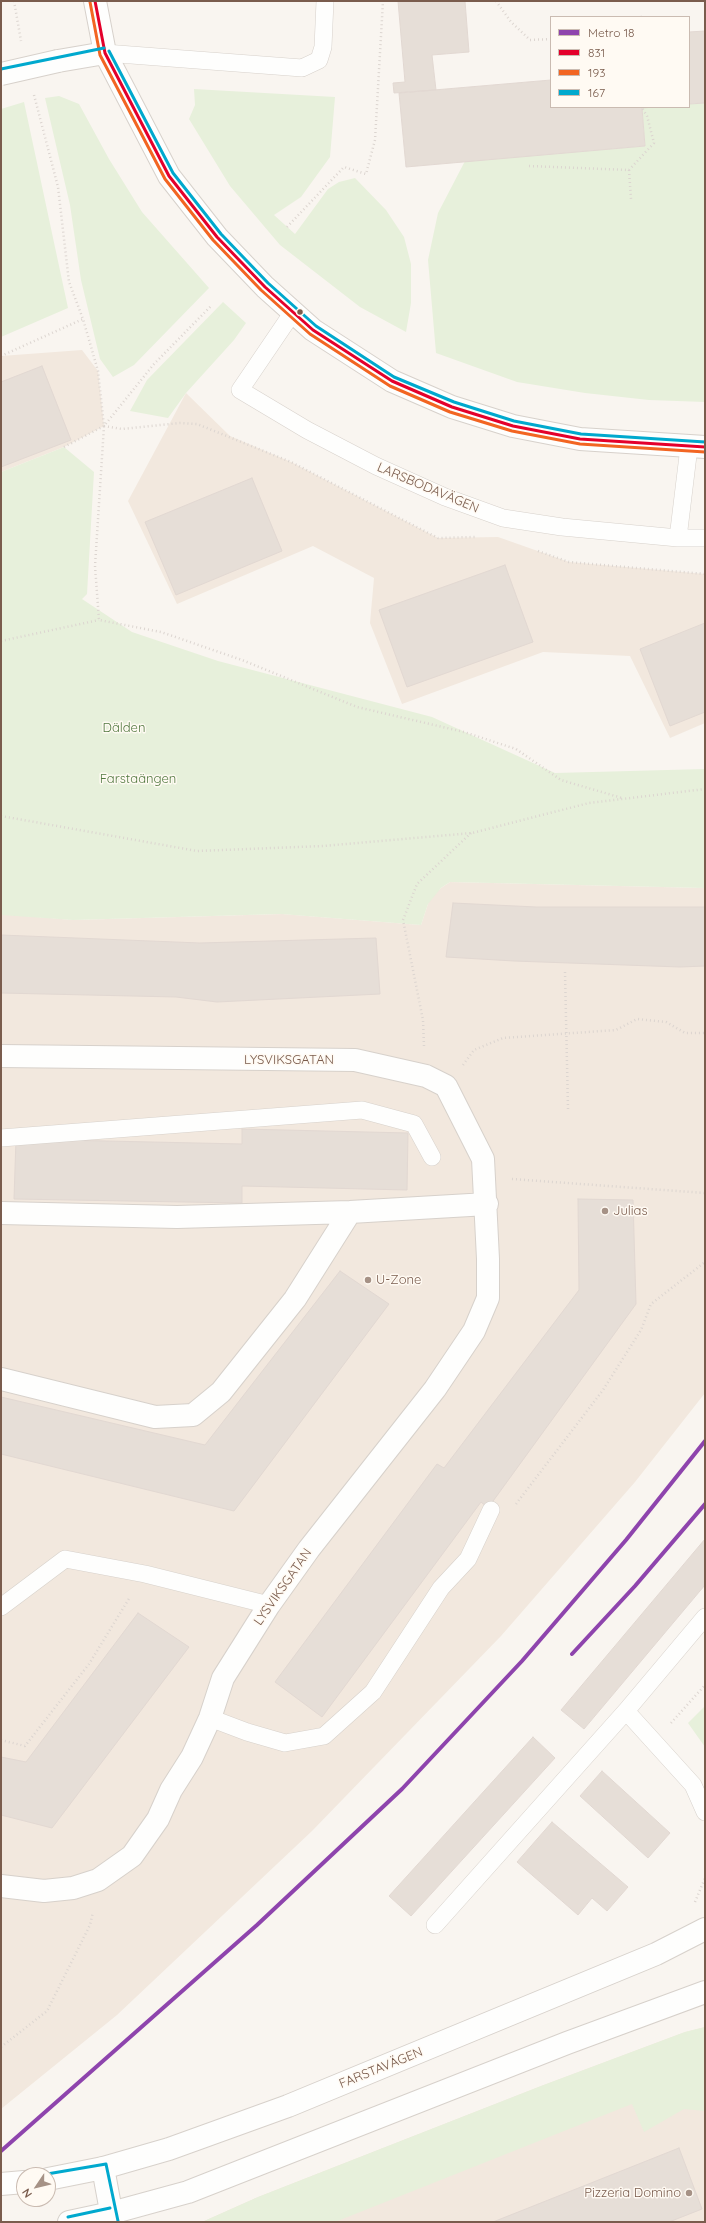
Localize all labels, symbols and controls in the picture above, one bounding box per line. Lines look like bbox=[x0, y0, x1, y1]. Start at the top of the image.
legend bbox=[550, 16, 690, 108]
text: Metro 18 bbox=[588, 25, 635, 40]
text: 831 bbox=[588, 45, 605, 60]
text: 193 bbox=[588, 65, 605, 80]
text: 167 bbox=[588, 85, 605, 100]
unlabelled marker bbox=[295, 307, 305, 317]
street label: LARSBODAVÄGEN bbox=[375, 459, 481, 517]
park label: Dälden bbox=[103, 720, 145, 736]
park label: Farstaängen bbox=[100, 771, 176, 787]
street label: LYSVIKSGATAN bbox=[244, 1052, 334, 1068]
place label: Julias bbox=[613, 1203, 648, 1219]
marker: Julias bbox=[600, 1206, 610, 1216]
place label: U-Zone bbox=[376, 1272, 421, 1288]
marker: U-Zone bbox=[363, 1275, 373, 1285]
street label: LYSVIKSGATAN bbox=[251, 1546, 315, 1628]
street label: FARSTAVÄGEN bbox=[337, 2044, 425, 2092]
north arrow bbox=[16, 2167, 56, 2207]
place label: Pizzeria Domino bbox=[584, 2185, 681, 2201]
text: N bbox=[19, 2186, 35, 2201]
marker: Pizzeria Domino bbox=[684, 2188, 694, 2198]

